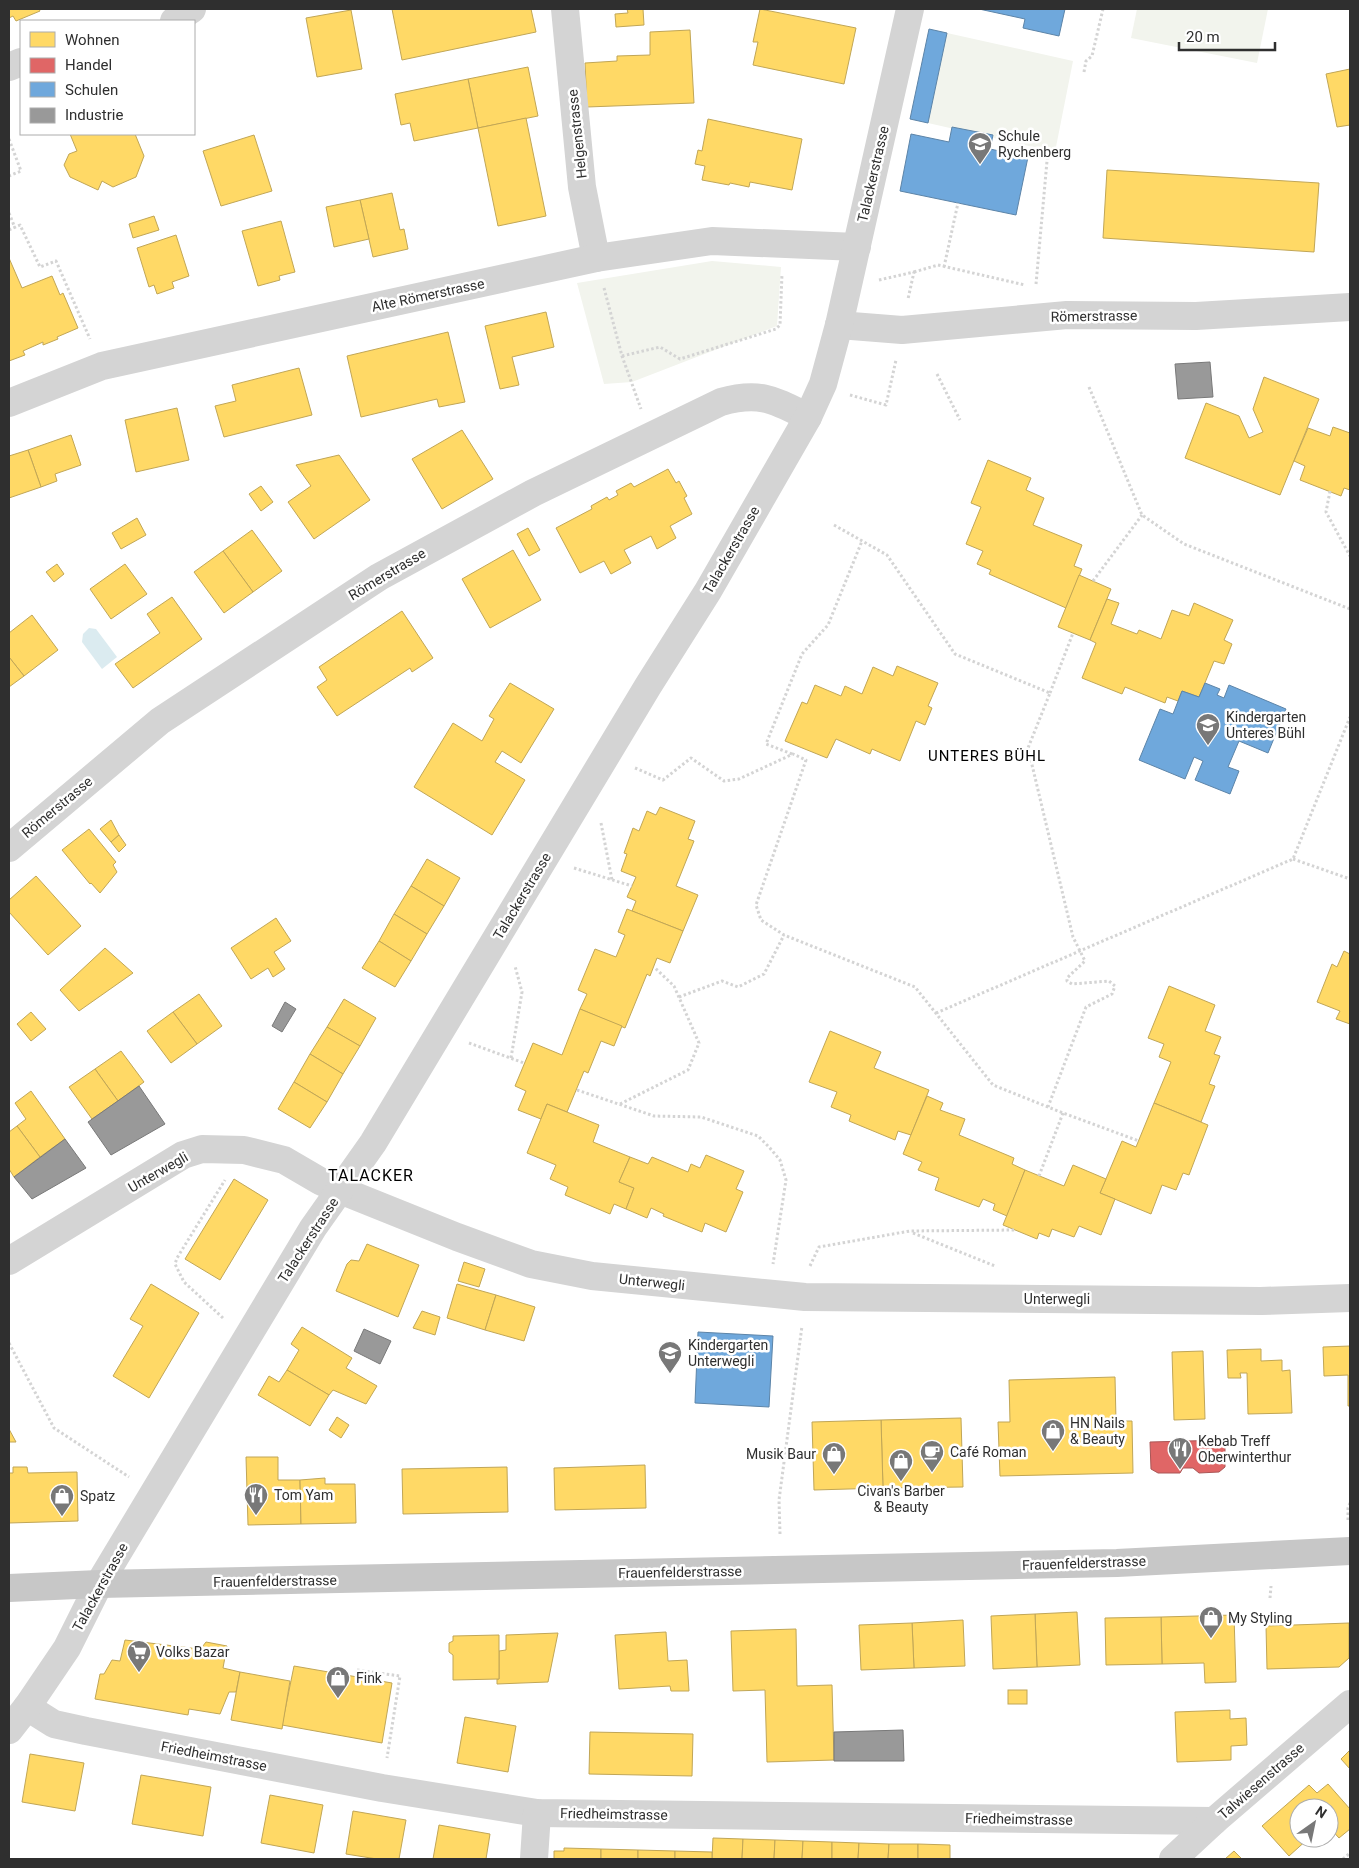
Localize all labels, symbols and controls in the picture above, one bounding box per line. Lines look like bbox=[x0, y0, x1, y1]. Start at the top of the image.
legend bbox=[20, 20, 195, 135]
scale bar bbox=[1179, 20, 1275, 52]
text: 20 m bbox=[1186, 28, 1220, 46]
text: Wohnen bbox=[65, 31, 119, 49]
text: Handel bbox=[65, 56, 112, 74]
text: Schulen bbox=[65, 81, 118, 99]
street label: Helgenstrasse bbox=[564, 89, 590, 179]
text: Industrie bbox=[65, 106, 123, 124]
street label: Talackerstrasse bbox=[854, 124, 892, 224]
place label: Schule Rychenberg bbox=[998, 128, 1071, 160]
school or university icon: Schule Rychenberg bbox=[967, 131, 993, 165]
street label: Alte Römerstrasse bbox=[370, 275, 486, 315]
street label: Römerstrasse bbox=[1050, 307, 1138, 325]
street label: Talackerstrasse bbox=[699, 503, 763, 597]
street label: Römerstrasse bbox=[346, 545, 428, 603]
place label: Kindergarten Unteres Bühl bbox=[1226, 709, 1306, 741]
school or university icon: Kindergarten Unteres Bühl bbox=[1195, 712, 1221, 746]
district label: UNTERES BÜHL bbox=[928, 747, 1046, 765]
street label: Römerstrasse bbox=[19, 773, 95, 841]
street label: Talackerstrasse bbox=[490, 850, 554, 942]
street label: Unterwegli bbox=[125, 1148, 191, 1196]
district label: TALACKER bbox=[328, 1166, 414, 1185]
street label: Talackerstrasse bbox=[274, 1194, 342, 1286]
street label: Unterwegli bbox=[618, 1271, 686, 1293]
street label: Unterwegli bbox=[1024, 1291, 1090, 1307]
place label: Kindergarten Unterwegli bbox=[688, 1337, 768, 1369]
school or university icon: Kindergarten Unterwegli bbox=[657, 1340, 683, 1374]
place label: HN Nails & Beauty bbox=[1070, 1415, 1125, 1447]
shop icon: HN Nails & Beauty bbox=[1040, 1418, 1066, 1452]
place label: Kebab Treff Oberwinterthur bbox=[1198, 1433, 1292, 1465]
restaurant icon: Kebab Treff Oberwinterthur bbox=[1167, 1436, 1193, 1470]
cafe icon: Café Roman bbox=[919, 1439, 945, 1473]
shop icon: Musik Baur bbox=[821, 1441, 847, 1475]
place label: Café Roman bbox=[950, 1444, 1027, 1460]
place label: Musik Baur bbox=[746, 1446, 816, 1462]
shop icon: Civan's Barber & Beauty bbox=[888, 1448, 914, 1482]
restaurant icon: Tom Yam bbox=[243, 1482, 269, 1516]
shop icon: Spatz bbox=[49, 1483, 75, 1517]
place label: Civan's Barber & Beauty bbox=[857, 1483, 945, 1515]
place label: Tom Yam bbox=[274, 1487, 333, 1503]
place label: Spatz bbox=[80, 1488, 115, 1504]
street label: Talackerstrasse bbox=[69, 1540, 131, 1634]
street label: Frauenfelderstrasse bbox=[1022, 1553, 1146, 1573]
street label: Frauenfelderstrasse bbox=[618, 1563, 742, 1581]
street label: Frauenfelderstrasse bbox=[213, 1572, 337, 1590]
shop icon: My Styling bbox=[1198, 1605, 1224, 1639]
place label: My Styling bbox=[1228, 1610, 1292, 1626]
supermarket icon: Volks Bazar bbox=[126, 1639, 152, 1673]
place label: Volks Bazar bbox=[156, 1644, 230, 1660]
shop icon: Fink bbox=[325, 1665, 351, 1699]
place label: Fink bbox=[356, 1670, 383, 1686]
street label: Friedheimstrasse bbox=[160, 1738, 268, 1774]
street label: Talwiesenstrasse bbox=[1215, 1739, 1307, 1823]
north arrow bbox=[1289, 1798, 1339, 1848]
text: N bbox=[1313, 1803, 1330, 1822]
street label: Friedheimstrasse bbox=[560, 1805, 668, 1823]
street label: Friedheimstrasse bbox=[965, 1810, 1073, 1828]

